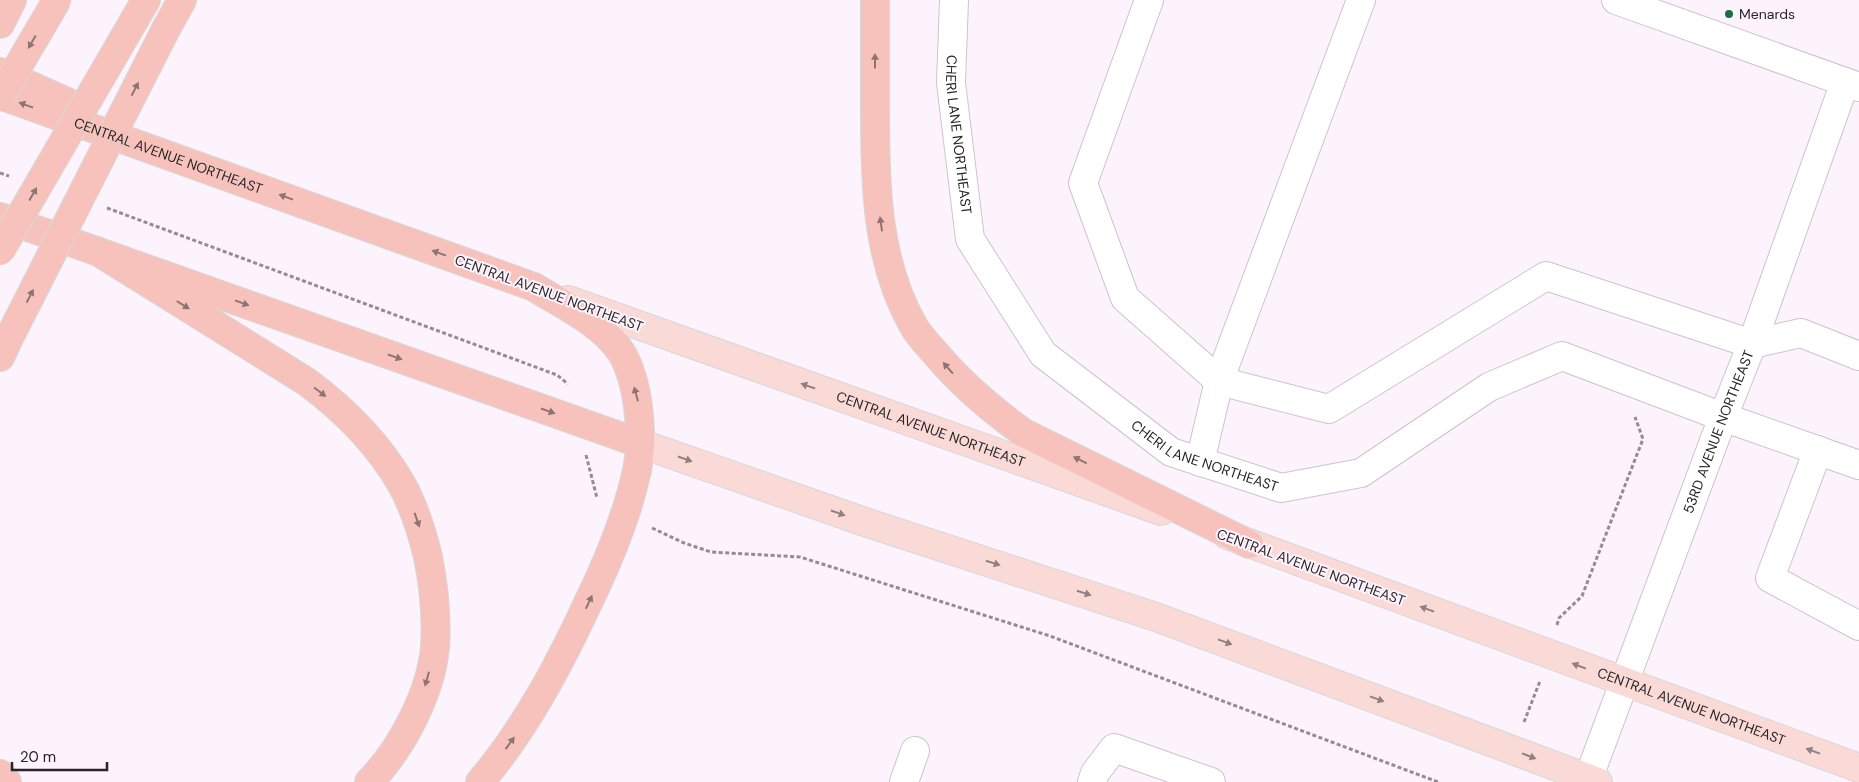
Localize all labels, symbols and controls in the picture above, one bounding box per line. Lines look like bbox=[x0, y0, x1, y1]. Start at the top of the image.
place label: Menards bbox=[1739, 5, 1795, 23]
marker: Menards bbox=[1723, 8, 1735, 20]
one-way arrow bbox=[28, 35, 36, 50]
one-way arrow bbox=[871, 53, 879, 69]
street label: CHERI LANE NORTHEAST bbox=[942, 55, 976, 215]
one-way arrow bbox=[131, 82, 139, 96]
one-way arrow bbox=[18, 101, 33, 109]
street label: CENTRAL AVENUE NORTHEAST bbox=[72, 113, 265, 198]
one-way arrow bbox=[29, 187, 38, 200]
one-way arrow bbox=[279, 193, 294, 200]
one-way arrow bbox=[877, 215, 885, 231]
one-way arrow bbox=[431, 249, 446, 257]
street label: CENTRAL AVENUE NORTHEAST bbox=[452, 251, 646, 336]
one-way arrow bbox=[26, 289, 34, 304]
one-way arrow bbox=[235, 299, 250, 307]
one-way arrow bbox=[176, 300, 190, 309]
street label: 53RD AVENUE NORTHEAST bbox=[1679, 347, 1758, 516]
one-way arrow bbox=[388, 353, 403, 361]
one-way arrow bbox=[942, 363, 954, 375]
one-way arrow bbox=[800, 382, 815, 390]
one-way arrow bbox=[313, 387, 327, 397]
one-way arrow bbox=[631, 387, 639, 402]
street label: CENTRAL AVENUE NORTHEAST bbox=[834, 387, 1028, 471]
one-way arrow bbox=[541, 408, 556, 415]
street label: CHERI LANE NORTHEAST bbox=[1128, 416, 1281, 496]
one-way arrow bbox=[678, 455, 693, 463]
one-way arrow bbox=[1073, 456, 1087, 464]
one-way arrow bbox=[831, 510, 846, 517]
one-way arrow bbox=[414, 512, 421, 527]
street label: CENTRAL AVENUE NORTHEAST bbox=[1214, 525, 1408, 610]
one-way arrow bbox=[986, 559, 1001, 567]
one-way arrow bbox=[1077, 590, 1092, 598]
one-way arrow bbox=[585, 595, 593, 609]
one-way arrow bbox=[1419, 605, 1434, 613]
one-way arrow bbox=[1217, 639, 1232, 646]
one-way arrow bbox=[1572, 662, 1587, 669]
street label: CENTRAL AVENUE NORTHEAST bbox=[1595, 663, 1788, 749]
one-way arrow bbox=[423, 672, 431, 687]
one-way arrow bbox=[1370, 695, 1385, 703]
one-way arrow bbox=[505, 736, 515, 750]
scale bar bbox=[12, 740, 108, 772]
text: 20 m bbox=[20, 747, 56, 767]
one-way arrow bbox=[1805, 747, 1820, 755]
one-way arrow bbox=[1522, 752, 1537, 760]

